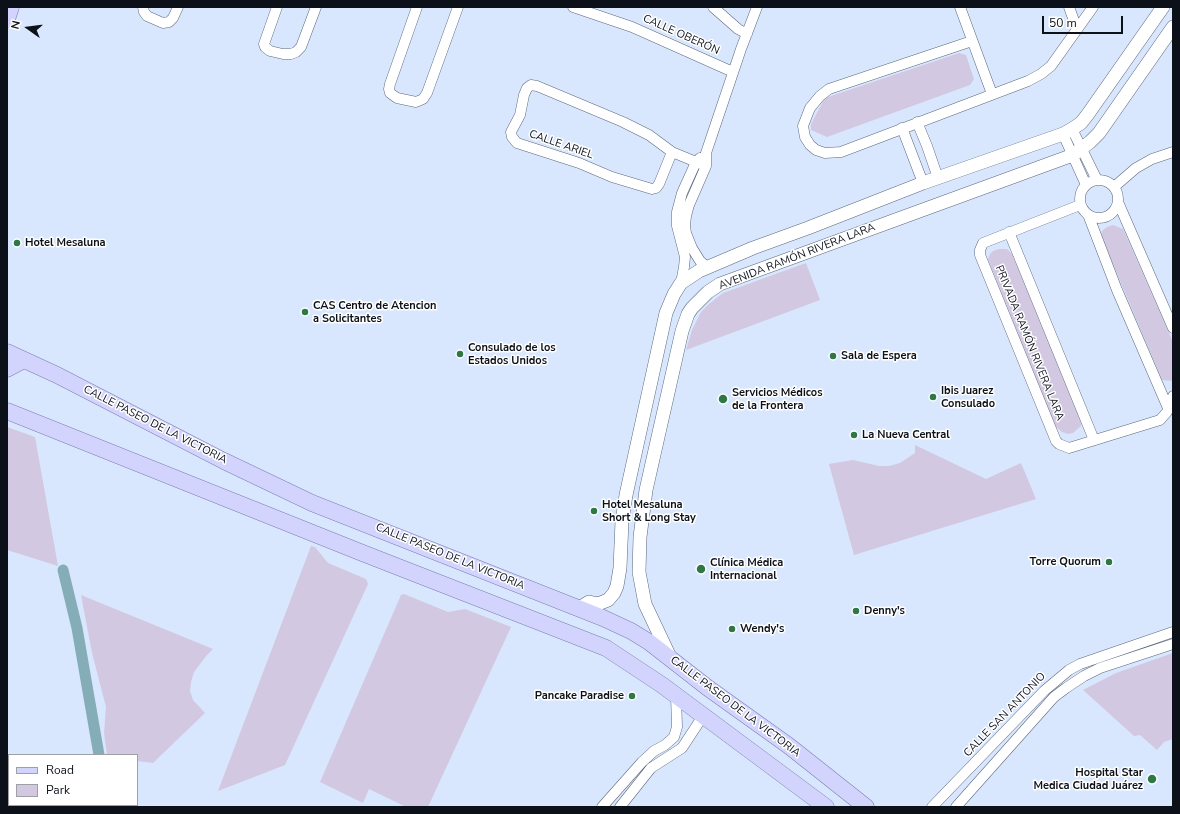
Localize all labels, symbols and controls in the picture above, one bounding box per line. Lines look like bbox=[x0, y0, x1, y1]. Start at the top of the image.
north arrow bbox=[8, 8, 48, 48]
scale bar bbox=[1044, 8, 1125, 34]
street label: CALLE OBERÓN bbox=[641, 12, 721, 58]
text: 50 m bbox=[1049, 15, 1077, 31]
text: N bbox=[8, 19, 24, 31]
street label: CALLE ARIEL bbox=[527, 128, 595, 162]
street label: AVENIDA RAMÓN RIVERA LARA bbox=[717, 221, 877, 293]
place label: Hotel Mesaluna bbox=[25, 236, 106, 250]
marker: Hotel Mesaluna bbox=[12, 238, 22, 248]
street label: PRIVADA RAMÓN RIVERA LARA bbox=[992, 263, 1066, 423]
place label: CAS Centro de Atencion a Solicitantes bbox=[313, 299, 436, 325]
marker: CAS Centro de Atencion a Solicitantes bbox=[300, 307, 310, 317]
place label: Consulado de los Estados Unidos bbox=[468, 341, 556, 367]
marker: Consulado de los Estados Unidos bbox=[455, 349, 465, 359]
place label: Sala de Espera bbox=[841, 349, 917, 363]
marker: Sala de Espera bbox=[828, 351, 838, 361]
street label: CALLE PASEO DE LA VICTORIA bbox=[81, 383, 229, 467]
place label: Ibis Juarez Consulado bbox=[941, 384, 995, 410]
place label: Servicios Médicos de la Frontera bbox=[732, 386, 823, 412]
marker: Ibis Juarez Consulado bbox=[928, 392, 938, 402]
marker: Servicios Médicos de la Frontera bbox=[717, 393, 729, 405]
place label: La Nueva Central bbox=[862, 428, 950, 442]
marker: La Nueva Central bbox=[849, 430, 859, 440]
place label: Hotel Mesaluna Short & Long Stay bbox=[602, 498, 696, 524]
marker: Hotel Mesaluna Short & Long Stay bbox=[589, 506, 599, 516]
street label: CALLE PASEO DE LA VICTORIA bbox=[374, 521, 526, 593]
place label: Torre Quorum bbox=[1030, 555, 1101, 569]
place label: Clínica Médica Internacional bbox=[710, 556, 783, 582]
marker: Torre Quorum bbox=[1104, 557, 1114, 567]
marker: Clínica Médica Internacional bbox=[695, 563, 707, 575]
place label: Denny's bbox=[864, 604, 905, 618]
marker: Denny's bbox=[851, 606, 861, 616]
place label: Wendy's bbox=[740, 622, 784, 636]
marker: Wendy's bbox=[727, 624, 737, 634]
street label: CALLE PASEO DE LA VICTORIA bbox=[667, 654, 803, 760]
street label: CALLE SAN ANTONIO bbox=[961, 670, 1049, 760]
place label: Pancake Paradise bbox=[535, 689, 624, 703]
marker: Pancake Paradise bbox=[627, 691, 637, 701]
legend bbox=[8, 754, 138, 806]
text: Road bbox=[46, 762, 74, 778]
place label: Hospital Star Medica Ciudad Juárez bbox=[1033, 766, 1143, 792]
marker: Hospital Star Medica Ciudad Juárez bbox=[1146, 773, 1158, 785]
text: Park bbox=[46, 782, 70, 798]

